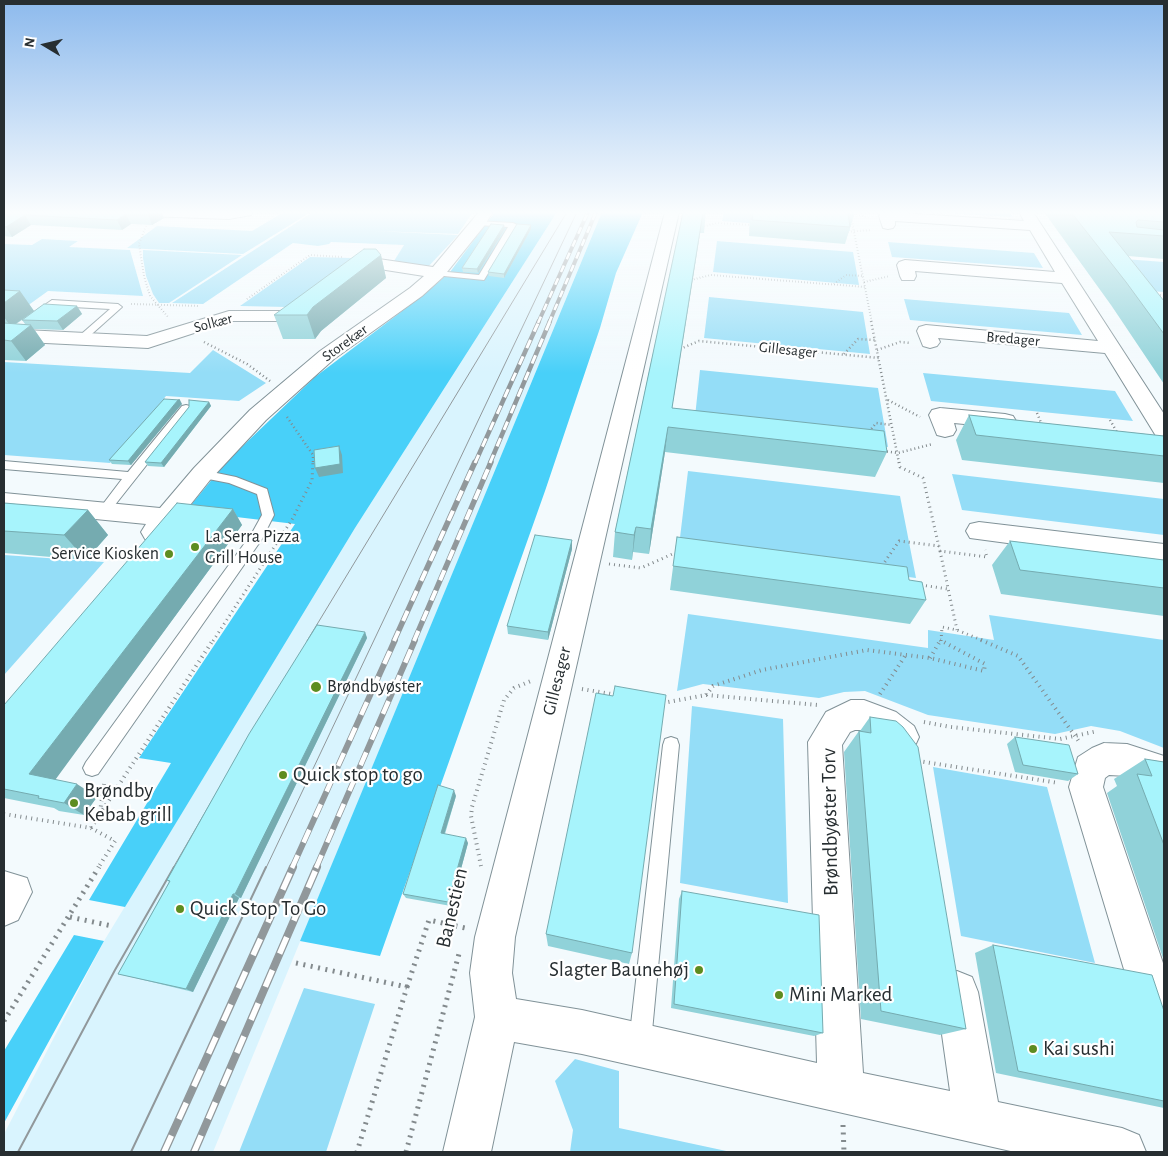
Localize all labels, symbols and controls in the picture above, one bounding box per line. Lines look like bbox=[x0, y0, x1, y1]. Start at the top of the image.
north arrow bbox=[20, 20, 70, 70]
text: N bbox=[23, 37, 38, 49]
street label: Solkær bbox=[192, 309, 234, 337]
street label: Storekær bbox=[319, 320, 371, 366]
street label: Bredager bbox=[986, 328, 1040, 350]
street label: Gillesager bbox=[758, 338, 818, 362]
place label: La Serra Pizza Grill House bbox=[205, 526, 300, 568]
marker: La Serra Pizza Grill House bbox=[189, 541, 201, 553]
place label: Service Kiosken bbox=[51, 543, 159, 565]
marker: Service Kiosken bbox=[163, 548, 175, 560]
street label: Gillesager bbox=[538, 644, 576, 718]
place label: Brøndbyøster bbox=[327, 676, 421, 698]
marker: Brøndbyøster bbox=[309, 680, 323, 694]
street label: Brøndbyøster Torv bbox=[816, 748, 844, 896]
place label: Quick stop to go bbox=[293, 762, 423, 788]
marker: Quick stop to go bbox=[277, 769, 289, 781]
place label: Brøndby Kebab grill bbox=[84, 778, 172, 828]
marker: Brøndby Kebab grill bbox=[68, 797, 80, 809]
street label: Banestien bbox=[431, 866, 473, 950]
place label: Quick Stop To Go bbox=[190, 896, 326, 922]
marker: Quick Stop To Go bbox=[174, 903, 186, 915]
place label: Slagter Baunehøj bbox=[549, 957, 689, 983]
marker: Slagter Baunehøj bbox=[693, 964, 705, 976]
place label: Mini Marked bbox=[789, 982, 892, 1008]
marker: Mini Marked bbox=[773, 989, 785, 1001]
place label: Kai sushi bbox=[1043, 1036, 1115, 1062]
marker: Kai sushi bbox=[1027, 1043, 1039, 1055]

